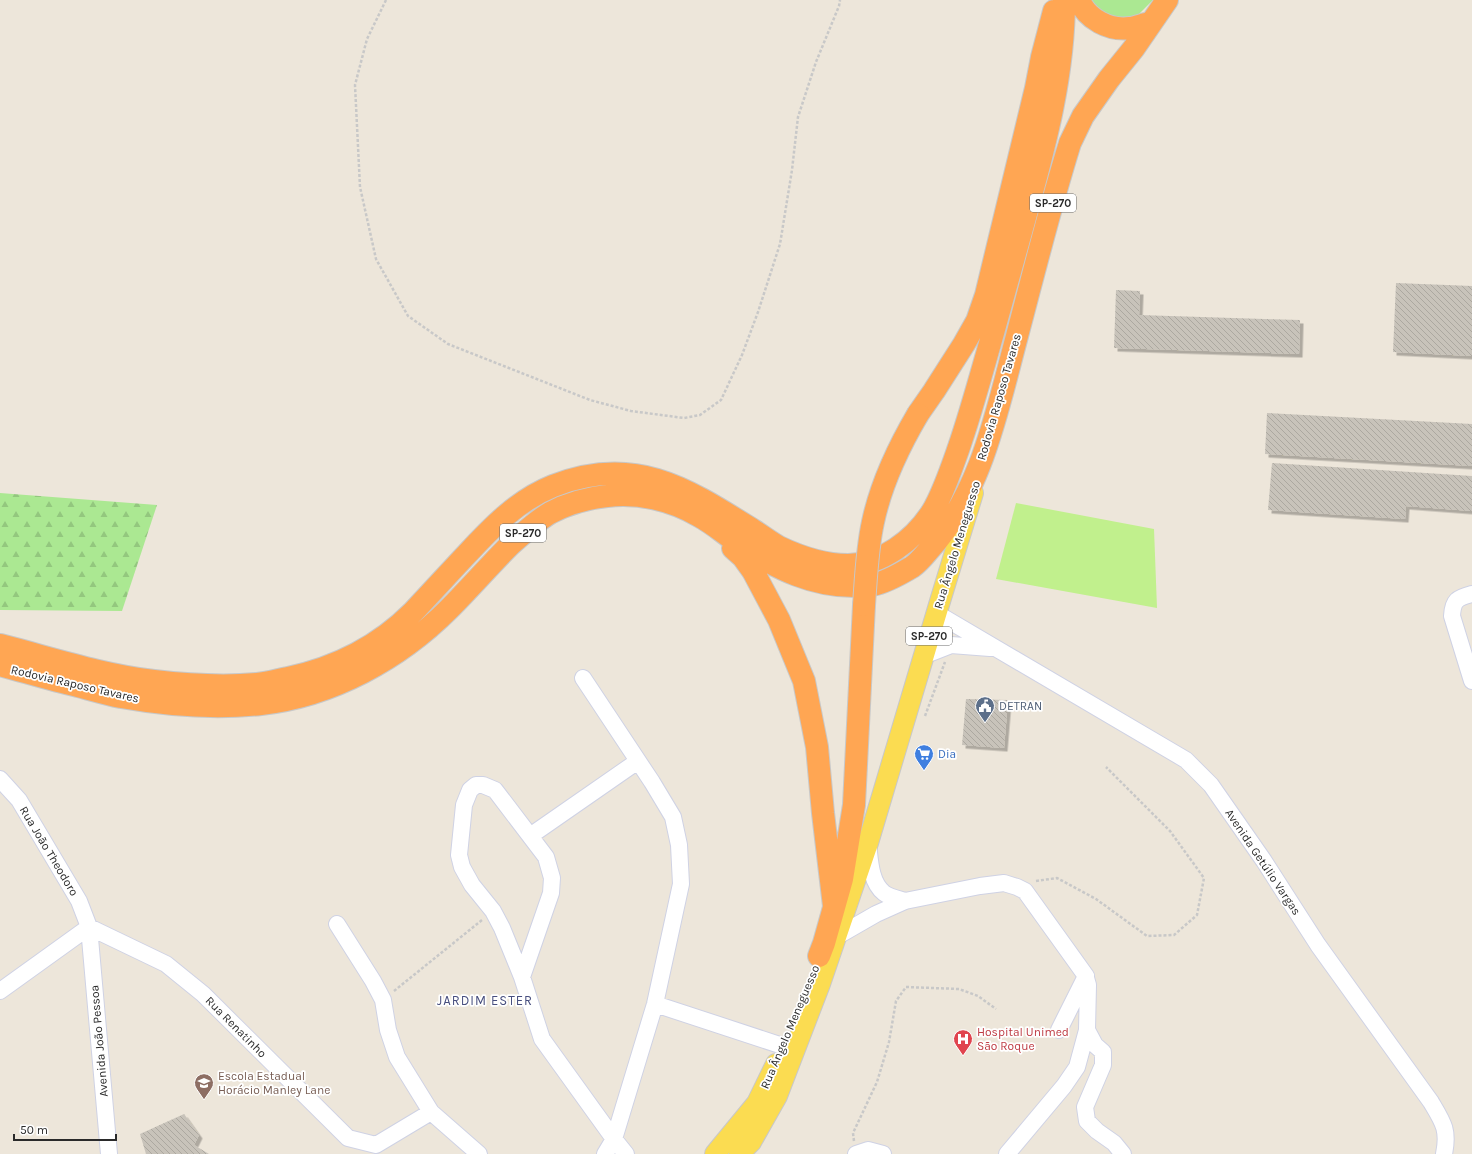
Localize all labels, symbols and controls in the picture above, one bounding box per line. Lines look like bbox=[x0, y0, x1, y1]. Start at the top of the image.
road number: SP-270 bbox=[1030, 194, 1076, 212]
street label: Rodovia Raposo Tavares bbox=[974, 332, 1024, 462]
street label: Rua Ângelo Meneguesso bbox=[931, 479, 983, 611]
road number: SP-270 bbox=[500, 524, 546, 542]
road number: SP-270 bbox=[906, 627, 952, 645]
street label: Rodovia Raposo Tavares bbox=[10, 662, 140, 706]
public building icon: DETRAN bbox=[974, 695, 996, 723]
place label: DETRAN bbox=[999, 699, 1042, 713]
supermarket icon: Dia bbox=[913, 743, 935, 771]
place label: Dia bbox=[938, 747, 956, 761]
street label: Rua João Theodoro bbox=[17, 804, 81, 898]
street label: Avenida Getúlio Vargas bbox=[1222, 806, 1304, 918]
street label: Rua Ângelo Meneguesso bbox=[758, 963, 822, 1091]
street label: Avenida João Pessoa bbox=[87, 985, 111, 1097]
district label: JARDIM ESTER bbox=[437, 993, 533, 1008]
street label: Rua Renatinho bbox=[203, 994, 269, 1060]
place label: Hospital Unimed São Roque bbox=[977, 1025, 1069, 1053]
hospital icon: Hospital Unimed São Roque bbox=[952, 1028, 974, 1056]
place label: Escola Estadual Horácio Manley Lane bbox=[218, 1069, 330, 1097]
school or university icon: Escola Estadual Horácio Manley Lane bbox=[193, 1072, 215, 1100]
scale bar bbox=[14, 1116, 116, 1142]
text: 50 m bbox=[20, 1123, 48, 1137]

